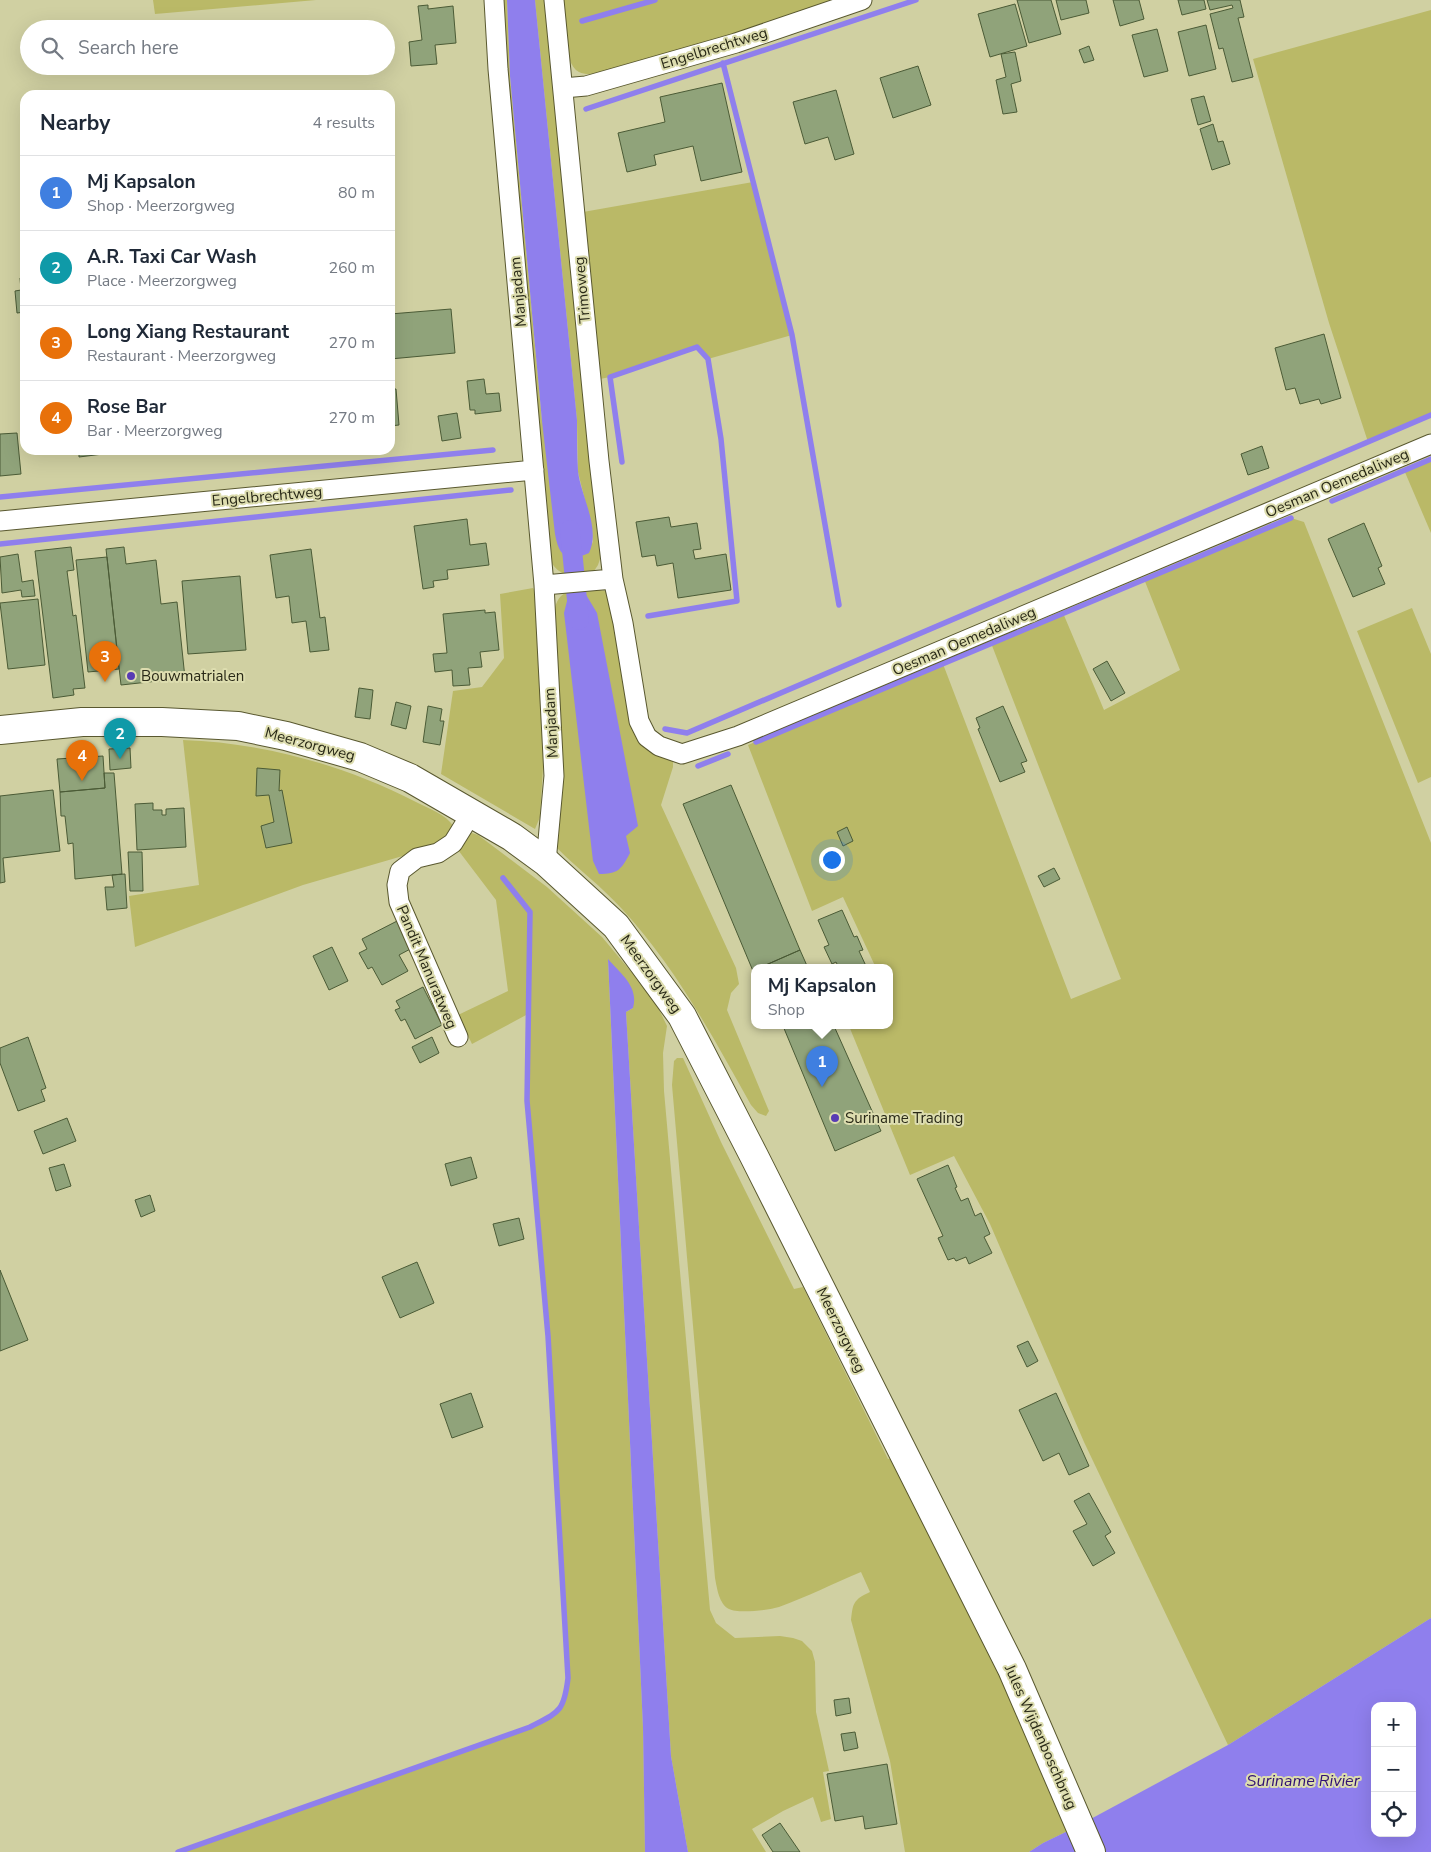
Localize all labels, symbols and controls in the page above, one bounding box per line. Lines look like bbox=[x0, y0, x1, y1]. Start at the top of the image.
search box bbox=[20, 20, 395, 75]
street label: Engelbrechtweg bbox=[658, 22, 770, 74]
icon: search bbox=[38, 34, 66, 62]
text: Search here bbox=[78, 35, 179, 61]
text: Nearby bbox=[40, 109, 110, 137]
text: 4 results bbox=[313, 112, 375, 134]
text: Mj Kapsalon bbox=[87, 169, 196, 195]
text: 1 bbox=[51, 182, 61, 204]
text: 80 m bbox=[338, 182, 375, 204]
text: Shop · Meerzorgweg bbox=[87, 195, 235, 217]
text: A.R. Taxi Car Wash bbox=[87, 244, 257, 270]
street label: Manjadam bbox=[505, 256, 531, 328]
street label: Trimoweg bbox=[569, 256, 595, 324]
text: 2 bbox=[51, 257, 61, 279]
text: 260 m bbox=[328, 257, 375, 279]
text: Place · Meerzorgweg bbox=[87, 270, 237, 292]
text: Long Xiang Restaurant bbox=[87, 319, 289, 345]
text: 3 bbox=[51, 332, 61, 354]
text: 270 m bbox=[328, 332, 375, 354]
text: Restaurant · Meerzorgweg bbox=[87, 345, 276, 367]
text: Rose Bar bbox=[87, 394, 166, 420]
text: 4 bbox=[51, 407, 61, 429]
text: 270 m bbox=[328, 407, 375, 429]
text: Bar · Meerzorgweg bbox=[87, 420, 223, 442]
street label: Oesman Oemedaliweg bbox=[1262, 444, 1412, 522]
street label: Engelbrechtweg bbox=[211, 481, 323, 511]
street label: Oesman Oemedaliweg bbox=[889, 602, 1039, 680]
pin: 3 bbox=[89, 641, 121, 682]
place label: Bouwmatrialen bbox=[141, 666, 244, 686]
marker: Bouwmatrialen bbox=[125, 670, 137, 682]
street label: Manjadam bbox=[539, 687, 563, 759]
pin: 2 bbox=[104, 718, 136, 759]
street label: Meerzorgweg bbox=[263, 722, 357, 766]
pin: 4 bbox=[66, 740, 98, 781]
your location bbox=[819, 847, 845, 873]
street label: Pandit Manuratweg bbox=[392, 902, 462, 1032]
street label: Meerzorgweg bbox=[616, 931, 686, 1017]
popup bbox=[751, 964, 893, 1029]
text: Mj Kapsalon bbox=[768, 973, 876, 999]
text: Shop bbox=[768, 999, 805, 1021]
pin: 1 bbox=[806, 1046, 838, 1087]
place label: Suriname Trading bbox=[845, 1108, 963, 1128]
marker: Suriname Trading bbox=[829, 1112, 841, 1124]
street label: Meerzorgweg bbox=[812, 1284, 870, 1376]
street label: Jules Wijdenboschbrug bbox=[1000, 1661, 1082, 1813]
map controls bbox=[1371, 1702, 1416, 1837]
button: + bbox=[1371, 1702, 1416, 1747]
button: − bbox=[1371, 1747, 1416, 1792]
water label: Suriname Rivier bbox=[1247, 1770, 1361, 1792]
button: locate bbox=[1371, 1792, 1416, 1837]

